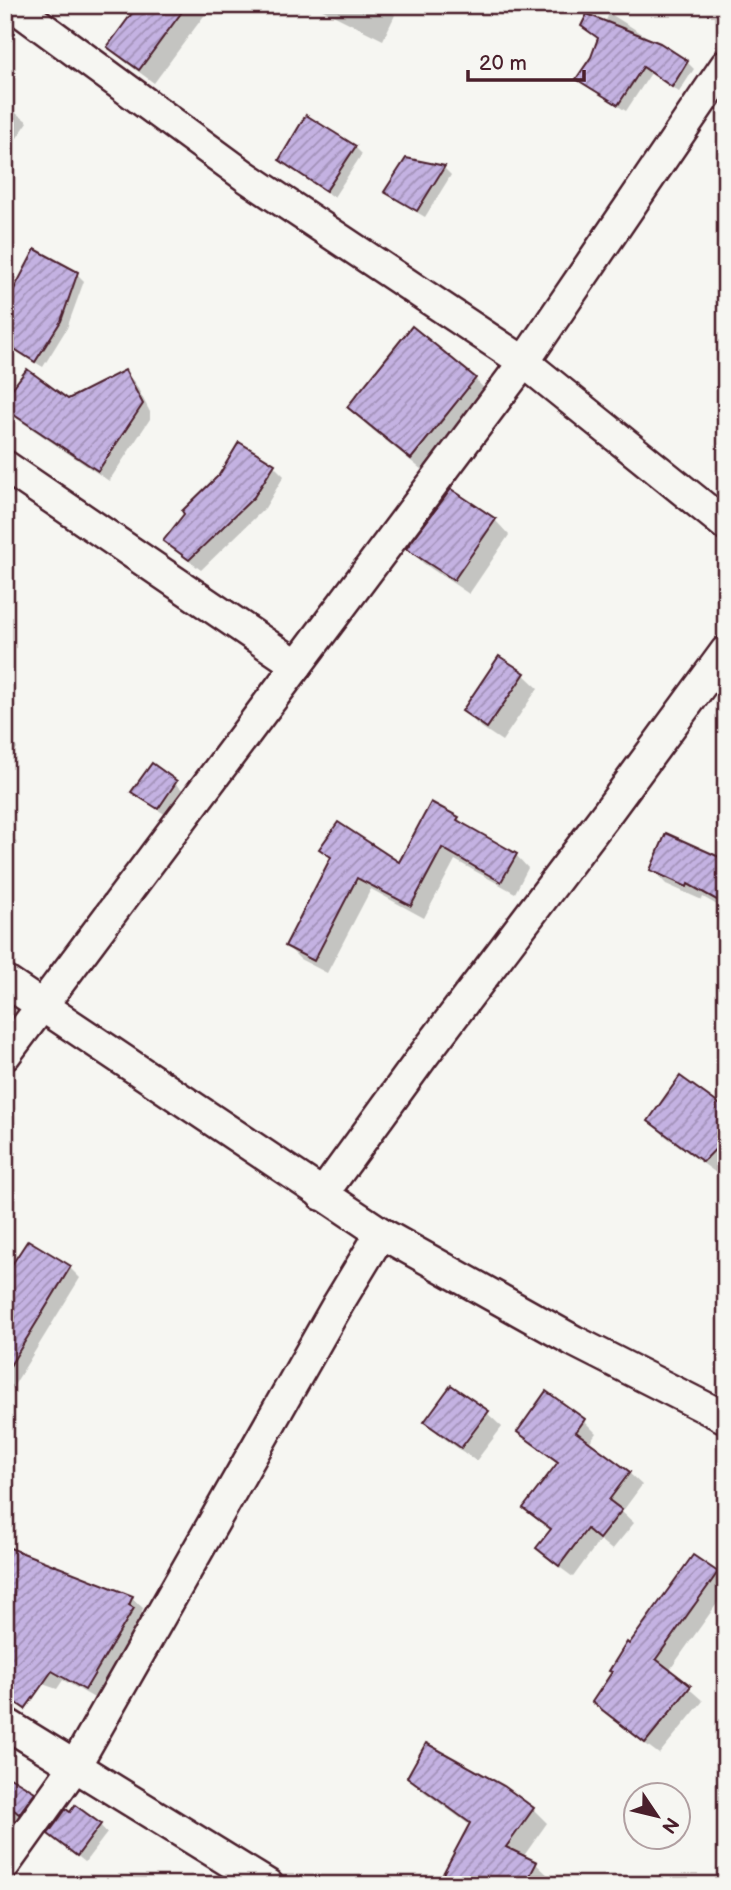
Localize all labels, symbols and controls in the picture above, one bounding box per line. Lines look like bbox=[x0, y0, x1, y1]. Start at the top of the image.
scale bar bbox=[468, 38, 584, 82]
text: 20 m bbox=[479, 51, 527, 76]
north arrow bbox=[622, 1782, 692, 1852]
text: N bbox=[656, 1812, 683, 1837]

